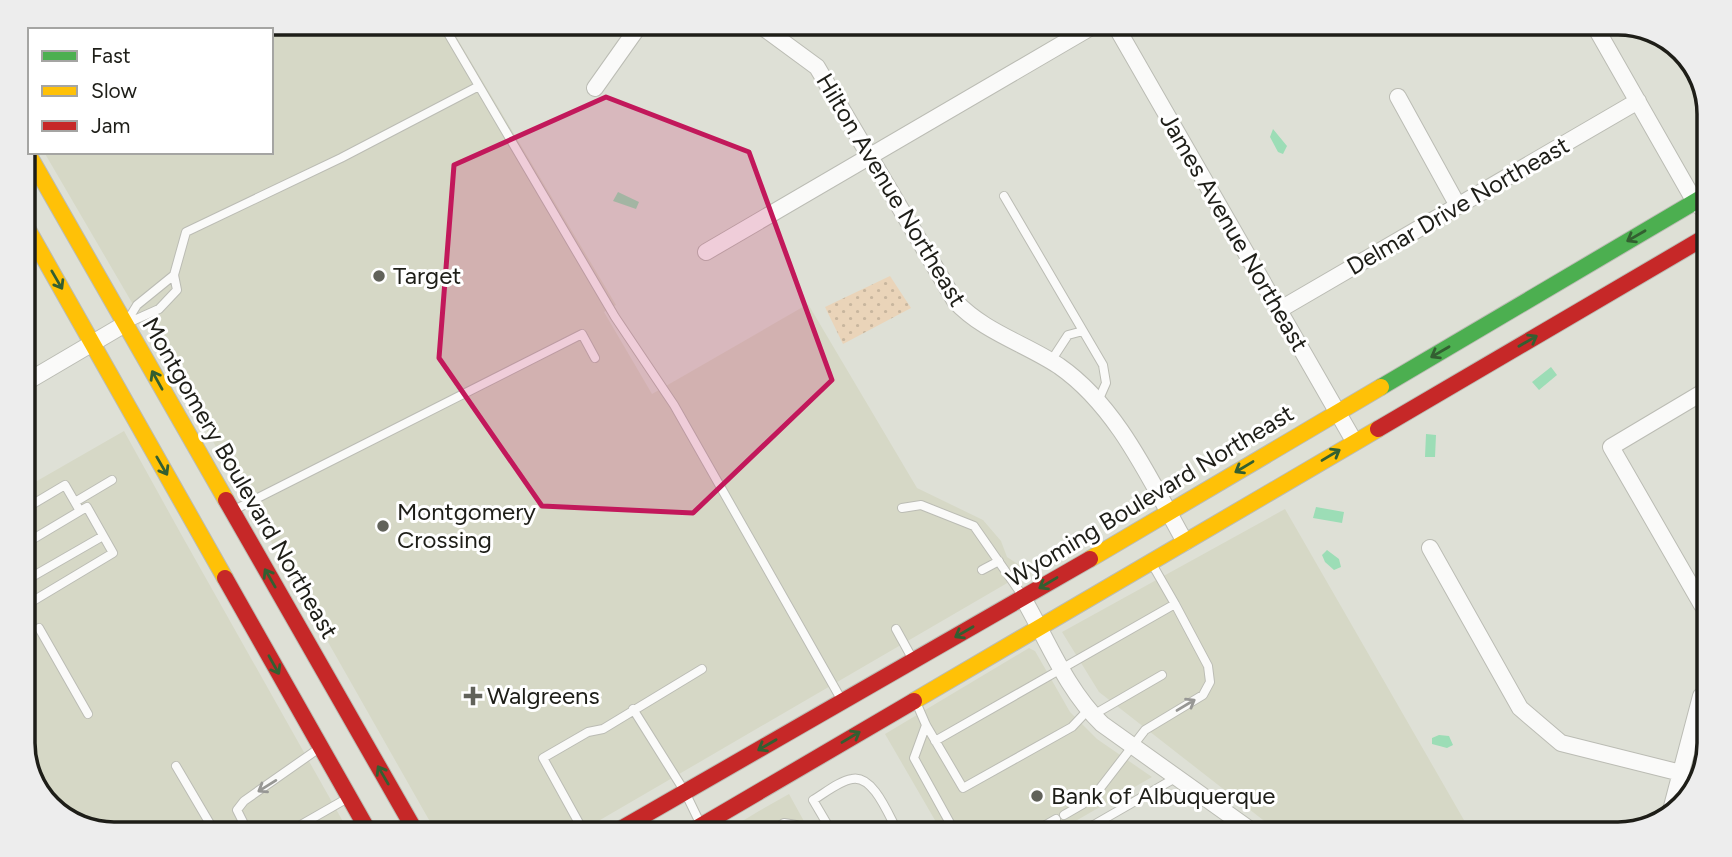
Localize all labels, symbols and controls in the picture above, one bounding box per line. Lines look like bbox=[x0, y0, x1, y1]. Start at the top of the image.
legend bbox=[28, 28, 273, 154]
text: Fast bbox=[91, 43, 131, 68]
street label: Hilton Avenue Northeast bbox=[810, 68, 973, 312]
text: Slow bbox=[91, 78, 137, 103]
street label: James Avenue Northeast bbox=[1154, 107, 1315, 356]
text: Jam bbox=[91, 113, 130, 138]
street label: Delmar Drive Northeast bbox=[1342, 130, 1574, 281]
one-way arrow bbox=[1626, 230, 1646, 244]
place label: Target bbox=[393, 261, 461, 290]
marker: Target bbox=[371, 268, 387, 284]
one-way arrow bbox=[51, 269, 64, 290]
street label: Montgomery Boulevard Northeast bbox=[136, 312, 345, 644]
one-way arrow bbox=[1517, 333, 1537, 347]
one-way arrow bbox=[1430, 345, 1450, 359]
one-way arrow bbox=[150, 371, 164, 391]
street label: Wyoming Boulevard Northeast bbox=[1001, 398, 1299, 593]
one-way arrow bbox=[1320, 448, 1340, 462]
one-way arrow bbox=[155, 456, 169, 476]
one-way arrow bbox=[1234, 460, 1254, 474]
place label: Montgomery Crossing bbox=[397, 497, 536, 554]
marker: Montgomery Crossing bbox=[375, 518, 391, 534]
one-way arrow bbox=[263, 568, 277, 588]
one-way arrow bbox=[1039, 576, 1059, 590]
one-way arrow bbox=[955, 625, 975, 639]
one-way arrow bbox=[267, 654, 281, 674]
place label: Walgreens bbox=[487, 681, 600, 710]
marker: Walgreens bbox=[465, 688, 481, 704]
one-way arrow bbox=[1176, 698, 1196, 712]
one-way arrow bbox=[841, 730, 861, 744]
one-way arrow bbox=[757, 739, 778, 752]
one-way arrow bbox=[376, 765, 390, 785]
one-way arrow bbox=[257, 780, 277, 794]
place label: Bank of Albuquerque bbox=[1051, 781, 1275, 810]
marker: Bank of Albuquerque bbox=[1029, 788, 1045, 804]

